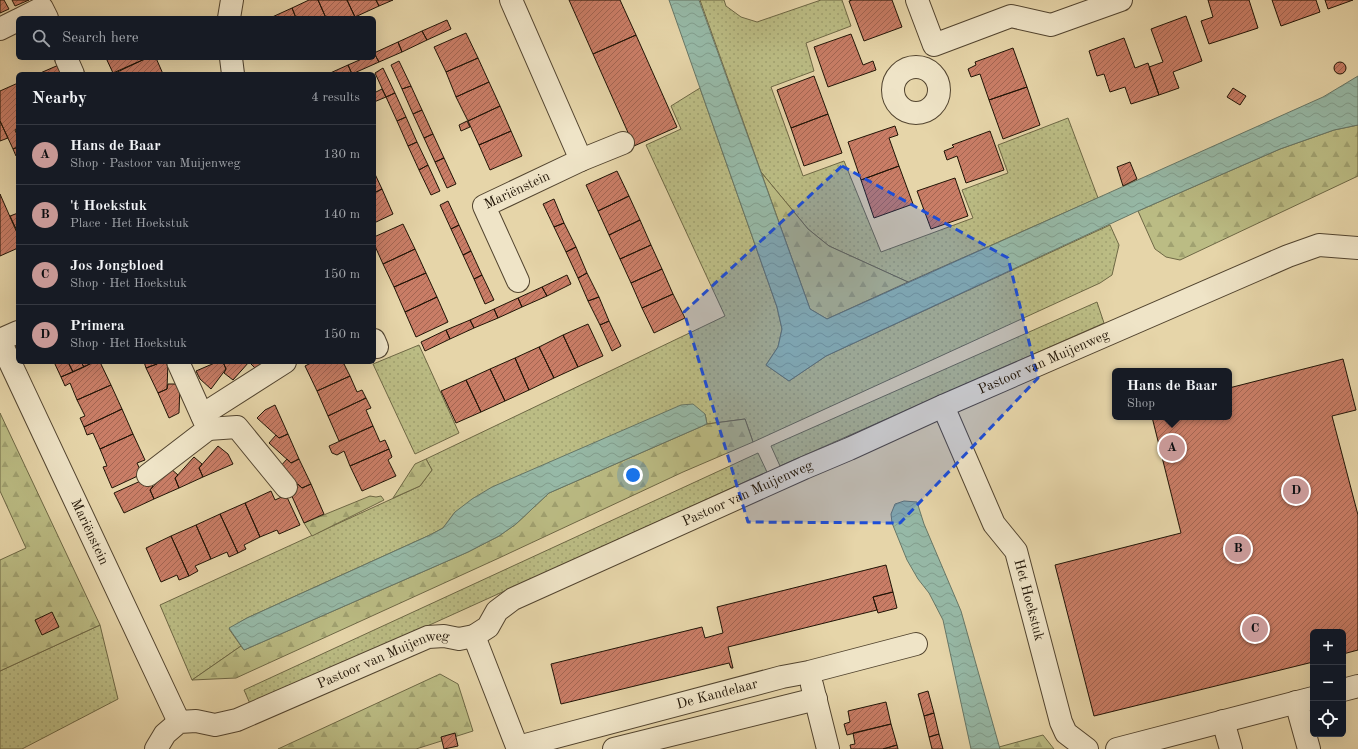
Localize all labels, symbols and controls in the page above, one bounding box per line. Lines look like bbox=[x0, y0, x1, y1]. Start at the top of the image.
search box bbox=[16, 16, 376, 60]
icon: search bbox=[30, 27, 52, 49]
text: Search here bbox=[62, 31, 139, 46]
text: Nearby bbox=[32, 90, 87, 107]
text: 4 results bbox=[311, 91, 360, 104]
text: Hans de Baar bbox=[70, 139, 161, 154]
text: A bbox=[40, 148, 50, 161]
text: 130 m bbox=[323, 148, 360, 161]
text: Shop · Pastoor van Muijenweg bbox=[70, 157, 241, 170]
street label: Mariënstein bbox=[482, 169, 553, 212]
text: 't Hoekstuk bbox=[70, 199, 147, 214]
text: B bbox=[40, 208, 50, 221]
text: 140 m bbox=[323, 208, 360, 221]
text: Place · Het Hoekstuk bbox=[70, 217, 189, 230]
text: Jos Jongbloed bbox=[70, 259, 164, 274]
text: C bbox=[41, 268, 49, 281]
text: 150 m bbox=[323, 268, 360, 281]
text: Shop · Het Hoekstuk bbox=[70, 277, 187, 290]
text: Primera bbox=[70, 319, 125, 334]
street label: Pastoor van Muijenweg bbox=[976, 327, 1112, 397]
text: D bbox=[40, 328, 50, 341]
text: 150 m bbox=[323, 328, 360, 341]
text: Shop · Het Hoekstuk bbox=[70, 337, 187, 350]
popup bbox=[1112, 368, 1232, 420]
text: Hans de Baar bbox=[1127, 379, 1217, 394]
text: Shop bbox=[1127, 397, 1155, 410]
pin: A bbox=[1159, 433, 1185, 463]
street label: Pastoor van Muijenweg bbox=[680, 458, 815, 529]
your location bbox=[623, 465, 643, 485]
pin: D bbox=[1283, 476, 1309, 506]
street label: Mariënstein bbox=[68, 497, 111, 567]
pin: B bbox=[1225, 534, 1251, 564]
street label: Het Hoekstuk bbox=[1011, 558, 1046, 642]
pin: C bbox=[1242, 614, 1268, 644]
street label: Pastoor van Muijenweg bbox=[315, 629, 451, 691]
map controls bbox=[1310, 629, 1346, 737]
button: + bbox=[1310, 629, 1346, 665]
button: − bbox=[1310, 665, 1346, 701]
street label: De Kandelaar bbox=[675, 677, 760, 712]
button: locate bbox=[1310, 701, 1346, 737]

